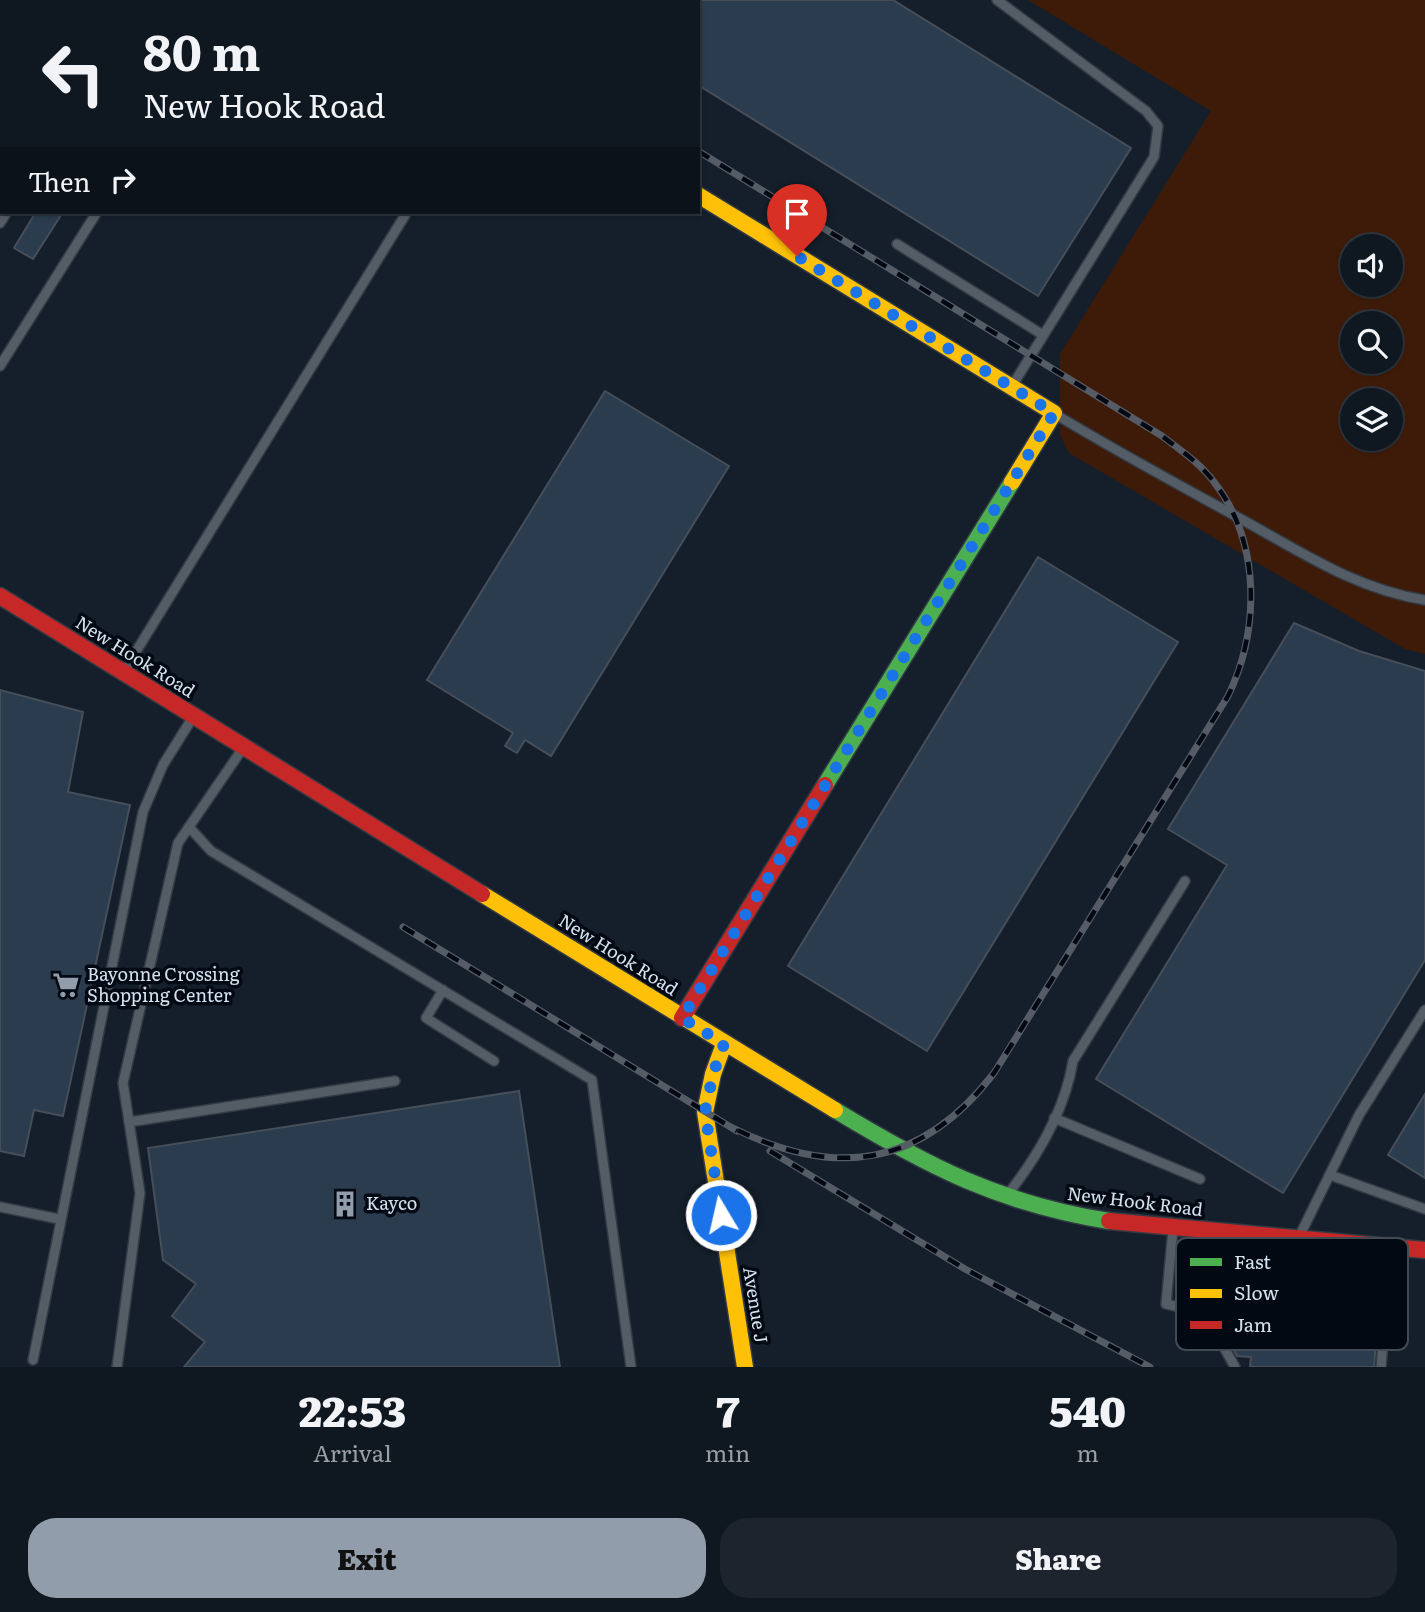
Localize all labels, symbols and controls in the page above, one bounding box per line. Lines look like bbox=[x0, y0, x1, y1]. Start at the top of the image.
text: 80 m bbox=[143, 13, 261, 86]
icon: left bbox=[28, 28, 119, 119]
text: New Hook Road bbox=[143, 80, 385, 128]
text: Then bbox=[28, 161, 90, 200]
icon: right bbox=[104, 161, 142, 199]
pin bbox=[767, 184, 827, 256]
icon: arrive bbox=[778, 195, 816, 233]
map controls bbox=[1340, 234, 1403, 451]
button: sound bbox=[1340, 234, 1403, 297]
button: search bbox=[1340, 311, 1403, 374]
button: layers bbox=[1340, 388, 1403, 451]
street label: New Hook Road bbox=[71, 608, 201, 703]
street label: New Hook Road bbox=[554, 906, 684, 1001]
place label: Bayonne Crossing Shopping Center bbox=[87, 960, 241, 1008]
supermarket icon: Bayonne Crossing Shopping Center bbox=[51, 970, 81, 1000]
position arrow bbox=[684, 1178, 758, 1252]
street label: New Hook Road bbox=[1066, 1179, 1204, 1222]
building icon: Kayco bbox=[330, 1189, 360, 1219]
place label: Kayco bbox=[366, 1189, 417, 1216]
legend bbox=[1176, 1238, 1408, 1350]
text: Fast bbox=[1234, 1247, 1271, 1275]
street label: Avenue J bbox=[737, 1265, 776, 1345]
text: Slow bbox=[1234, 1278, 1279, 1306]
text: Jam bbox=[1234, 1310, 1272, 1338]
text: 22:53 bbox=[299, 1378, 406, 1440]
text: 7 bbox=[716, 1378, 739, 1440]
text: 540 bbox=[1049, 1378, 1126, 1440]
text: Arrival bbox=[313, 1435, 392, 1469]
text: min bbox=[705, 1435, 750, 1469]
text: m bbox=[1076, 1435, 1099, 1469]
button: Exit bbox=[28, 1518, 706, 1598]
button: Share bbox=[720, 1518, 1397, 1598]

